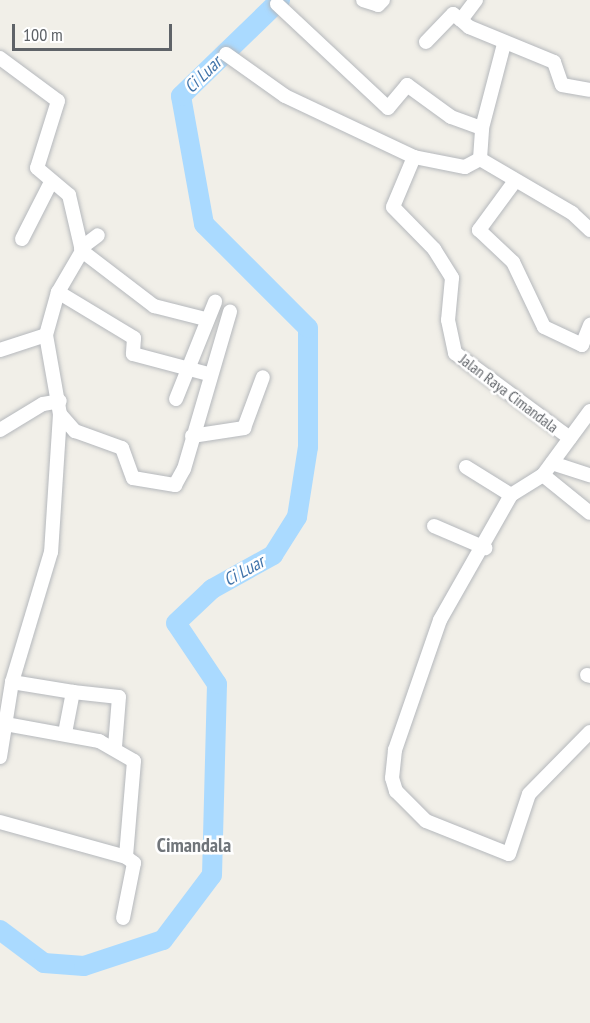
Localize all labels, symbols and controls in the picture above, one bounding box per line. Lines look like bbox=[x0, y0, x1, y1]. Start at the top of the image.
scale bar bbox=[15, 12, 176, 50]
text: 100 m bbox=[23, 23, 63, 46]
water label: Ci Luar bbox=[180, 52, 226, 98]
street label: Jalan Raya Cimandala bbox=[456, 350, 562, 436]
water label: Ci Luar bbox=[220, 551, 268, 591]
district label: Cimandala bbox=[157, 833, 231, 857]

